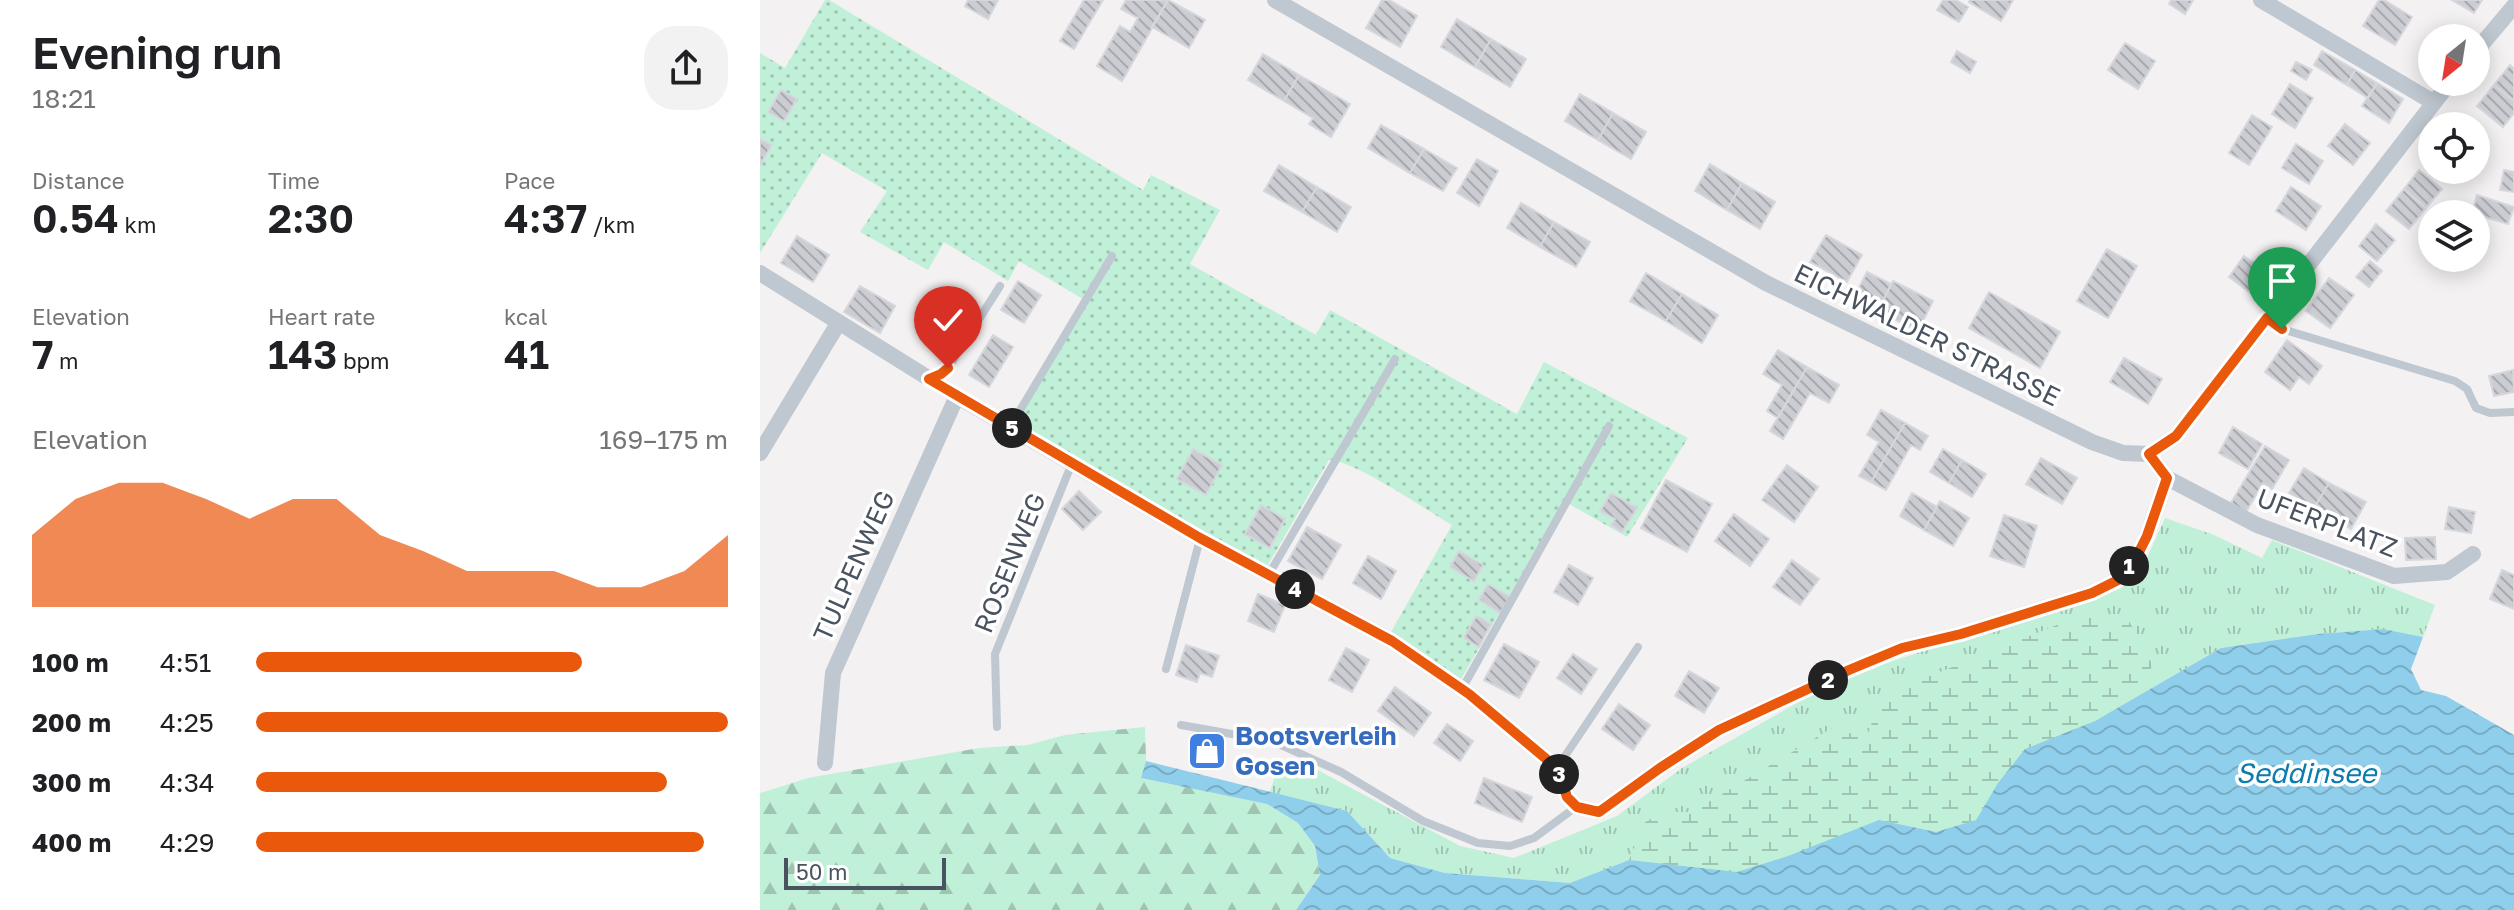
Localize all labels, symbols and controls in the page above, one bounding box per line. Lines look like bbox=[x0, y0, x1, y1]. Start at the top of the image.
north arrow bbox=[2418, 24, 2490, 96]
map controls bbox=[2418, 24, 2490, 272]
text: Evening run bbox=[32, 26, 282, 79]
button: share bbox=[644, 26, 728, 110]
text: 18:21 bbox=[32, 83, 96, 114]
button: locate bbox=[2418, 112, 2490, 184]
text: Distance bbox=[32, 167, 124, 194]
text: Time bbox=[268, 167, 320, 194]
text: Pace bbox=[504, 167, 555, 194]
text: 0.54 bbox=[32, 194, 119, 242]
text: 2:30 bbox=[268, 194, 354, 242]
text: 4:37 bbox=[504, 194, 587, 242]
button: layers bbox=[2418, 200, 2490, 272]
text: km bbox=[119, 211, 156, 238]
text: /km bbox=[587, 211, 635, 238]
pin bbox=[2248, 247, 2316, 329]
street label: EICHWALDER STRASSE bbox=[1789, 257, 2065, 412]
icon: arrive bbox=[2260, 259, 2304, 303]
pin bbox=[914, 286, 982, 368]
icon: check bbox=[926, 298, 970, 342]
text: Elevation bbox=[32, 303, 130, 330]
text: Heart rate bbox=[268, 303, 375, 330]
text: kcal bbox=[504, 303, 547, 330]
text: 7 bbox=[32, 330, 54, 378]
text: 143 bbox=[268, 330, 337, 378]
text: 41 bbox=[504, 330, 549, 378]
text: m bbox=[54, 347, 79, 374]
text: bpm bbox=[337, 347, 389, 374]
pin: 5 bbox=[992, 408, 1032, 448]
text: 5 bbox=[1005, 414, 1019, 441]
text: Elevation bbox=[32, 424, 148, 455]
text: 169–175 m bbox=[599, 424, 728, 455]
street label: UFERPLATZ bbox=[2253, 482, 2402, 563]
street label: TULPENWEG bbox=[807, 486, 901, 646]
street label: ROSENWEG bbox=[967, 488, 1052, 637]
pin: 1 bbox=[2109, 546, 2149, 586]
text: 1 bbox=[2123, 552, 2135, 579]
pin: 4 bbox=[1275, 569, 1315, 609]
text: 4 bbox=[1288, 575, 1302, 602]
text: 100 m bbox=[32, 647, 108, 678]
text: 4:51 bbox=[160, 647, 211, 678]
pin: 2 bbox=[1808, 660, 1848, 700]
text: 2 bbox=[1821, 666, 1835, 693]
text: 200 m bbox=[32, 707, 111, 738]
text: 4:25 bbox=[160, 707, 214, 738]
place label: Bootsverleih Gosen bbox=[1235, 720, 1396, 781]
shop icon: Bootsverleih Gosen bbox=[1186, 730, 1228, 772]
pin: 3 bbox=[1539, 754, 1579, 794]
water label: Seddinsee bbox=[2236, 756, 2378, 789]
text: 3 bbox=[1552, 760, 1566, 787]
text: 300 m bbox=[32, 767, 111, 798]
text: 4:34 bbox=[160, 767, 215, 798]
text: 400 m bbox=[32, 827, 111, 858]
text: 4:29 bbox=[160, 827, 214, 858]
scale bar bbox=[784, 854, 946, 890]
text: 50 m bbox=[796, 858, 847, 885]

